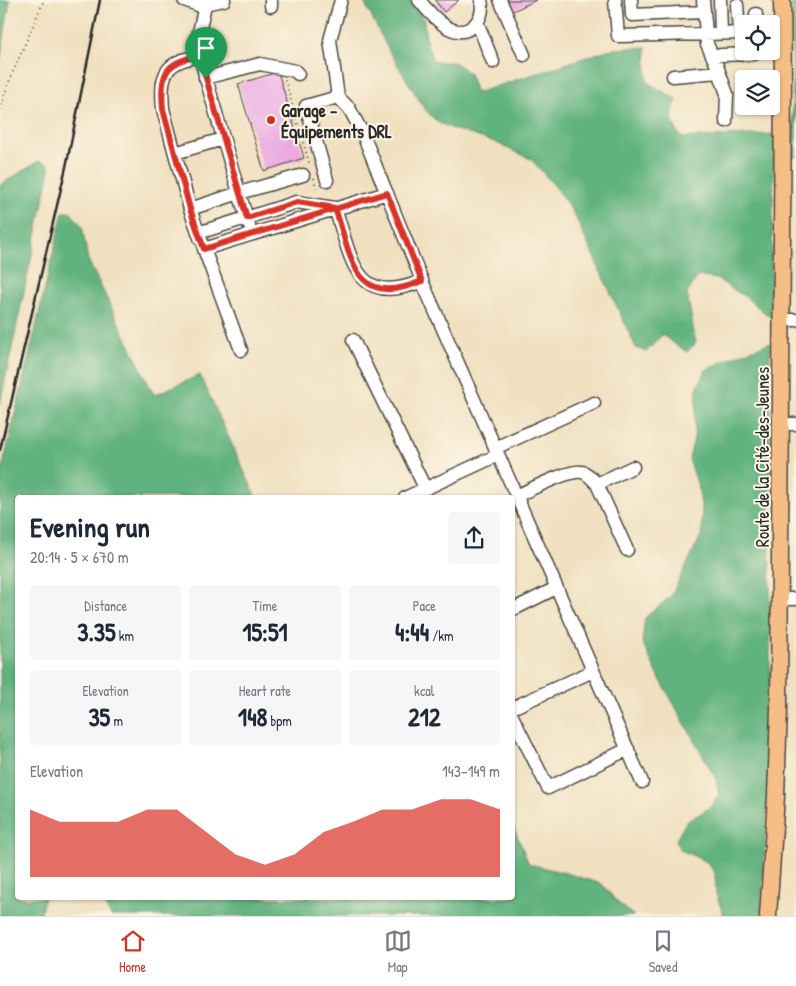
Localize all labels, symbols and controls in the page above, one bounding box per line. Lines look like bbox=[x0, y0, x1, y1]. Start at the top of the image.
map controls bbox=[735, 15, 780, 115]
button: locate bbox=[735, 15, 780, 60]
pin bbox=[185, 27, 227, 78]
icon: arrive bbox=[192, 34, 220, 62]
button: layers bbox=[735, 70, 780, 115]
place label: Garage - Équipements DRL bbox=[281, 98, 392, 145]
marker: Garage - Équipements DRL bbox=[265, 114, 277, 126]
street label: Route de la Cité-des-Jeunes bbox=[750, 367, 775, 547]
text: Evening run bbox=[30, 508, 150, 546]
button: share bbox=[448, 512, 500, 564]
text: 20:14 · 5 × 670 m bbox=[30, 546, 129, 568]
text: Distance bbox=[84, 596, 127, 615]
text: Time bbox=[253, 596, 277, 615]
text: Pace bbox=[413, 596, 436, 615]
text: 3.35 bbox=[77, 615, 116, 649]
text: 15:51 bbox=[242, 615, 288, 649]
text: 4:44 bbox=[395, 615, 429, 649]
text: km bbox=[116, 626, 134, 645]
text: /km bbox=[429, 626, 454, 645]
text: Elevation bbox=[82, 681, 129, 700]
text: Heart rate bbox=[239, 681, 291, 700]
text: kcal bbox=[414, 681, 435, 700]
text: 35 bbox=[88, 700, 110, 734]
text: 148 bbox=[238, 700, 267, 734]
text: 212 bbox=[408, 700, 441, 734]
text: m bbox=[110, 711, 123, 730]
text: bpm bbox=[267, 711, 292, 730]
text: Elevation bbox=[30, 760, 83, 782]
text: 143–149 m bbox=[442, 760, 500, 782]
tab: Home bbox=[119, 927, 147, 976]
tab: Map bbox=[384, 927, 412, 976]
tab: Saved bbox=[649, 927, 677, 976]

